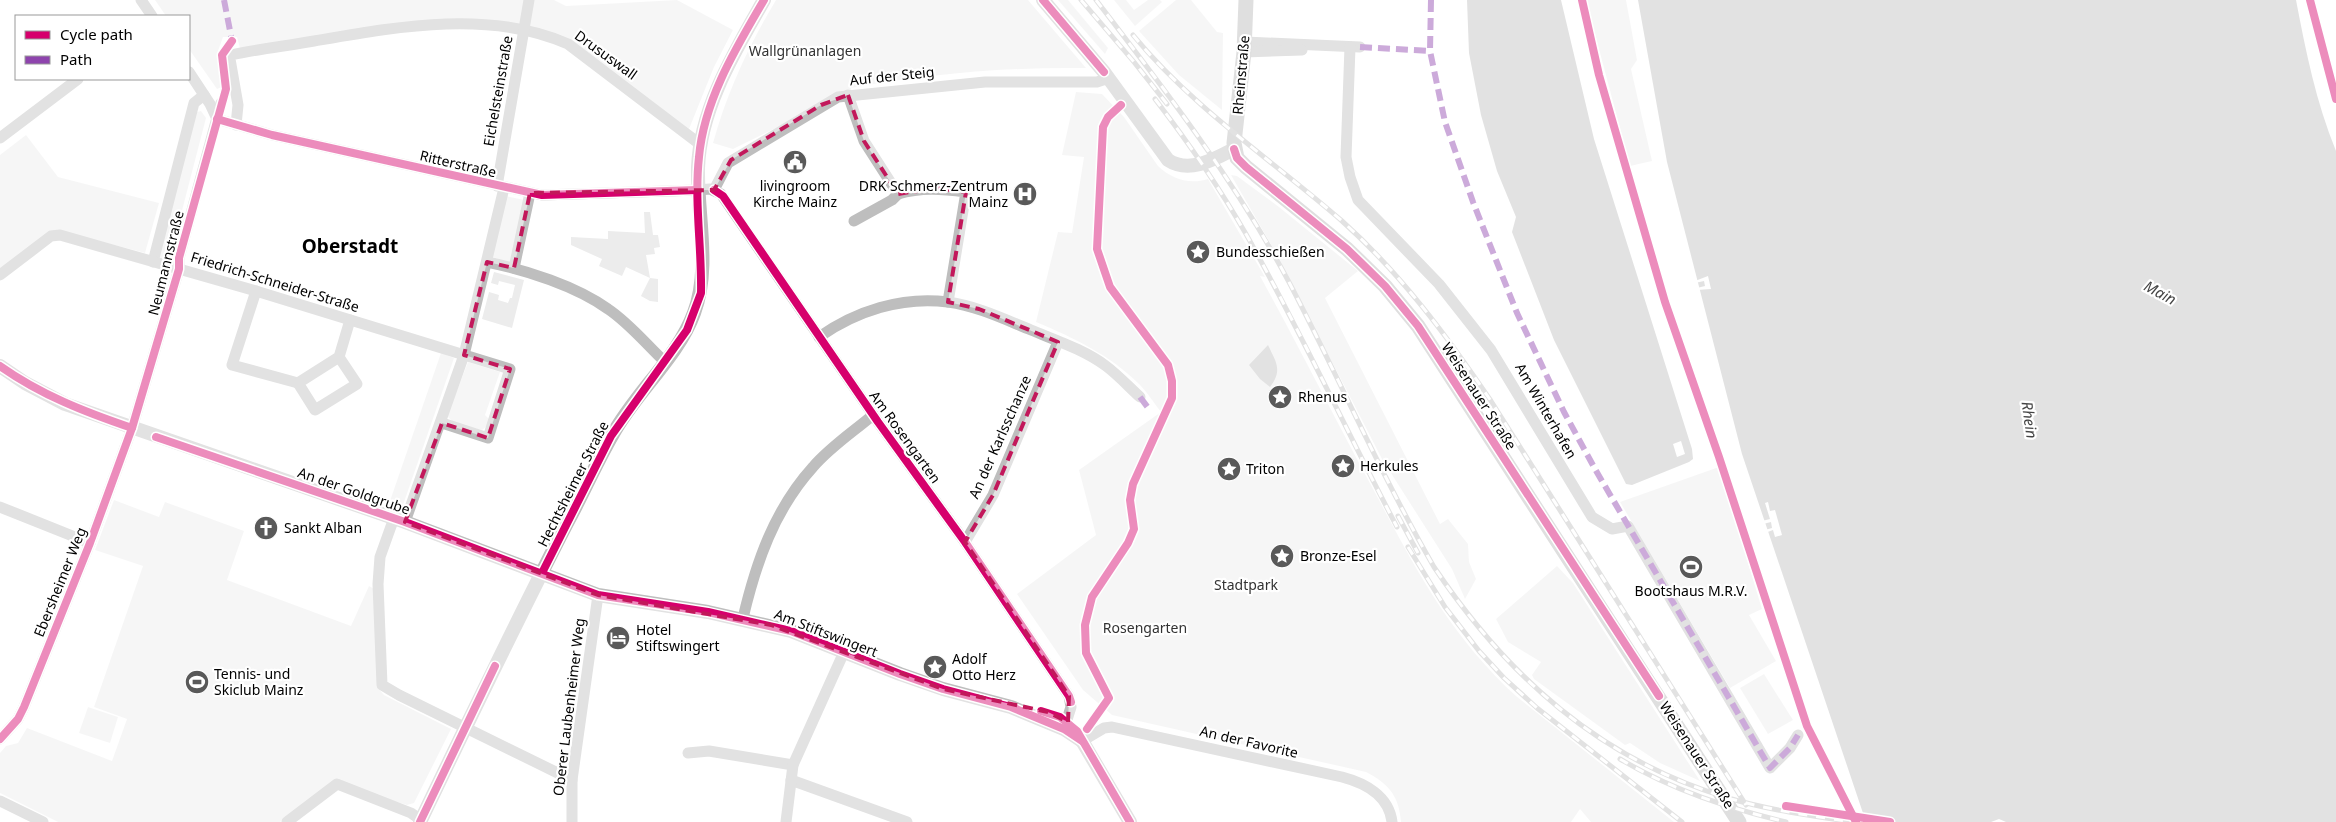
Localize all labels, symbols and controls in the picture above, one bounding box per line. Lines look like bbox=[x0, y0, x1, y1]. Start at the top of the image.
legend bbox=[15, 15, 190, 80]
text: Cycle path bbox=[60, 24, 133, 44]
street label: Drususwall bbox=[571, 26, 641, 84]
street label: Eichelsteinstraße bbox=[478, 34, 517, 148]
street label: Rheinstraße bbox=[1228, 34, 1253, 115]
park label: Wallgrünanlagen bbox=[749, 41, 861, 60]
text: Path bbox=[60, 49, 92, 69]
street label: Auf der Steig bbox=[849, 62, 935, 89]
street label: Ritterstraße bbox=[418, 145, 498, 182]
public building icon: livingroom Kirche Mainz bbox=[782, 149, 808, 175]
place label: livingroom Kirche Mainz bbox=[753, 176, 837, 211]
place label: DRK Schmerz-Zentrum Mainz bbox=[859, 176, 1008, 211]
hospital icon: DRK Schmerz-Zentrum Mainz bbox=[1012, 181, 1038, 207]
street label: Neumannstraße bbox=[143, 208, 188, 317]
district label: Oberstadt bbox=[302, 233, 398, 259]
place icon: Bundesschießen bbox=[1185, 239, 1211, 265]
place label: Bundesschießen bbox=[1216, 242, 1325, 261]
street label: Friedrich-Schneider-Straße bbox=[189, 247, 362, 316]
water label: Main bbox=[2141, 275, 2180, 309]
street label: Weisenauer Straße bbox=[1438, 338, 1521, 453]
street label: Am Winterhafen bbox=[1511, 359, 1582, 462]
street label: An der Karlsschanze bbox=[964, 372, 1035, 501]
place icon: Rhenus bbox=[1267, 384, 1293, 410]
street label: Am Rosengarten bbox=[865, 387, 945, 487]
place label: Rhenus bbox=[1298, 387, 1348, 406]
water label: Rhein bbox=[2017, 400, 2042, 440]
street label: Hechtsheimer Straße bbox=[533, 418, 613, 550]
place icon: Herkules bbox=[1330, 453, 1356, 479]
place icon: Triton bbox=[1216, 456, 1242, 482]
place label: Herkules bbox=[1360, 456, 1419, 475]
place label: Triton bbox=[1246, 459, 1285, 478]
street label: An der Goldgrube bbox=[295, 462, 413, 519]
church icon: Sankt Alban bbox=[253, 515, 279, 541]
place label: Sankt Alban bbox=[284, 518, 362, 537]
street label: Ebersheimer Weg bbox=[29, 524, 90, 639]
place icon: Bronze-Esel bbox=[1269, 543, 1295, 569]
place label: Bronze-Esel bbox=[1300, 546, 1377, 565]
sports icon: Bootshaus M.R.V. bbox=[1678, 554, 1704, 580]
park label: Stadtpark bbox=[1214, 575, 1279, 594]
place label: Bootshaus M.R.V. bbox=[1635, 581, 1747, 600]
street label: Am Stiftswingert bbox=[772, 604, 881, 661]
street label: Oberer Laubenheimer Weg bbox=[548, 617, 589, 797]
park label: Rosengarten bbox=[1103, 618, 1187, 637]
place label: Hotel Stiftswingert bbox=[636, 620, 720, 655]
hotel icon: Hotel Stiftswingert bbox=[605, 625, 631, 651]
place label: Adolf Otto Herz bbox=[952, 649, 1016, 684]
place icon: Adolf Otto Herz bbox=[922, 654, 948, 680]
place label: Tennis- und Skiclub Mainz bbox=[214, 664, 304, 699]
sports icon: Tennis- und Skiclub Mainz bbox=[184, 669, 210, 695]
street label: Weisenauer Straße bbox=[1656, 697, 1739, 812]
street label: An der Favorite bbox=[1198, 721, 1300, 762]

